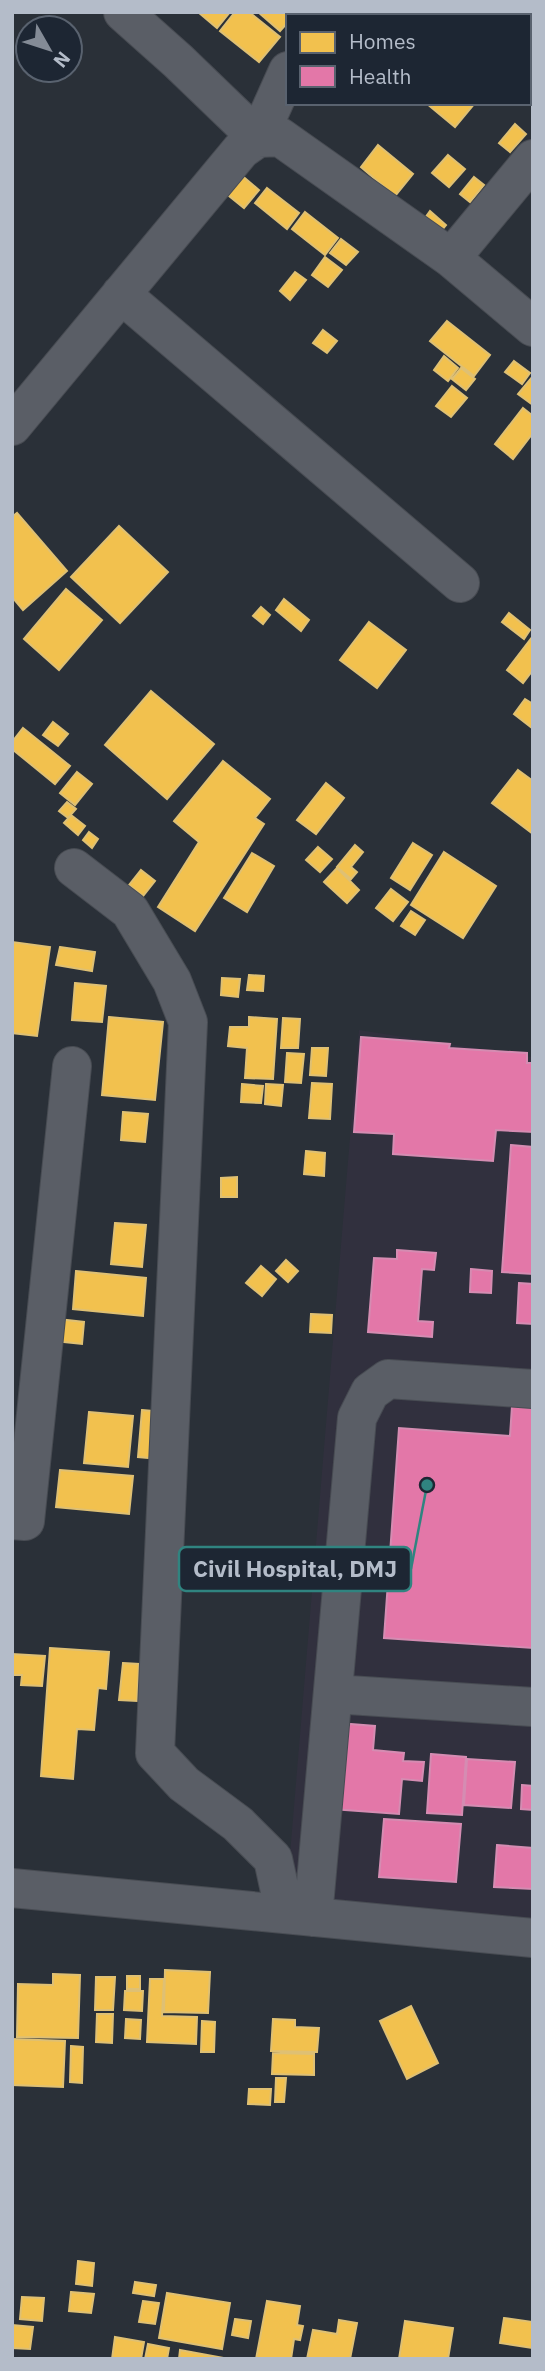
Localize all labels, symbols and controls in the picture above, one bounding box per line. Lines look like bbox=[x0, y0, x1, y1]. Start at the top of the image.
north arrow bbox=[14, 14, 84, 84]
legend bbox=[286, 14, 531, 105]
text: Homes bbox=[349, 27, 416, 55]
text: N bbox=[49, 47, 76, 73]
text: Health bbox=[349, 62, 412, 90]
callout: Civil Hospital, DMJ bbox=[179, 1547, 411, 1591]
text: Civil Hospital, DMJ bbox=[193, 1553, 397, 1583]

